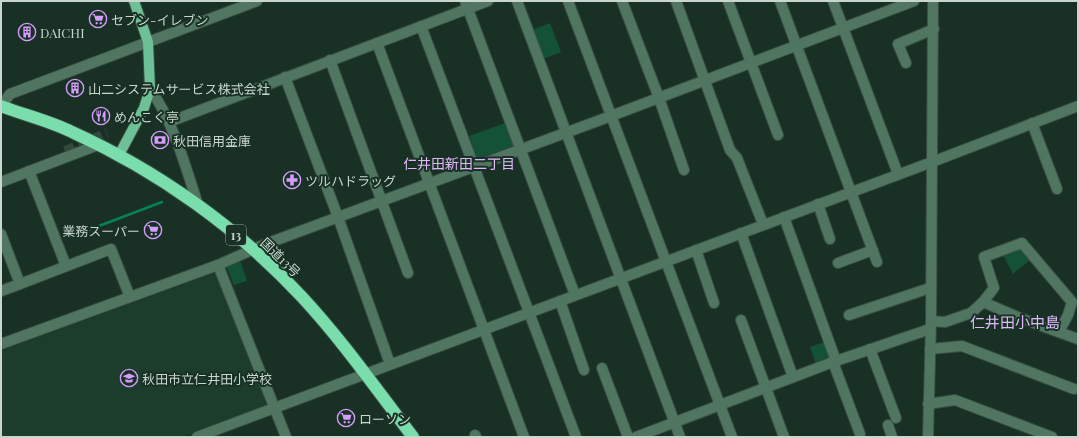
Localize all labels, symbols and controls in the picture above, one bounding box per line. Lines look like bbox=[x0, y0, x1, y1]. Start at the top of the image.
supermarket icon: セブン-イレブン bbox=[88, 9, 108, 29]
place label: セブン-イレブン bbox=[111, 11, 209, 28]
building icon: DAICHI bbox=[17, 22, 37, 42]
place label: DAICHI bbox=[40, 24, 85, 41]
building icon: 山二システムサービス株式会社 bbox=[65, 78, 85, 98]
place label: 山二システムサービス株式会社 bbox=[88, 80, 270, 97]
restaurant icon: めんこく亭 bbox=[91, 106, 111, 126]
place label: めんこく亭 bbox=[114, 108, 179, 125]
bank icon: 秋田信用金庫 bbox=[150, 130, 170, 150]
place label: 秋田信用金庫 bbox=[173, 132, 251, 149]
district label: 仁井田新田二丁目 bbox=[403, 154, 515, 173]
pharmacy icon: ツルハドラッグ bbox=[282, 170, 302, 190]
place label: ツルハドラッグ bbox=[305, 172, 396, 189]
supermarket icon: 業務スーパー bbox=[143, 220, 163, 240]
place label: 業務スーパー bbox=[62, 222, 140, 239]
road number: 13 bbox=[226, 225, 246, 245]
street label: 国道13号 bbox=[257, 234, 305, 280]
district label: 仁井田小中島 bbox=[970, 312, 1060, 332]
school or university icon: 秋田市立仁井田小学校 bbox=[119, 368, 139, 388]
place label: 秋田市立仁井田小学校 bbox=[142, 370, 272, 387]
supermarket icon: ローソン bbox=[336, 408, 356, 428]
place label: ローソン bbox=[359, 410, 411, 427]

